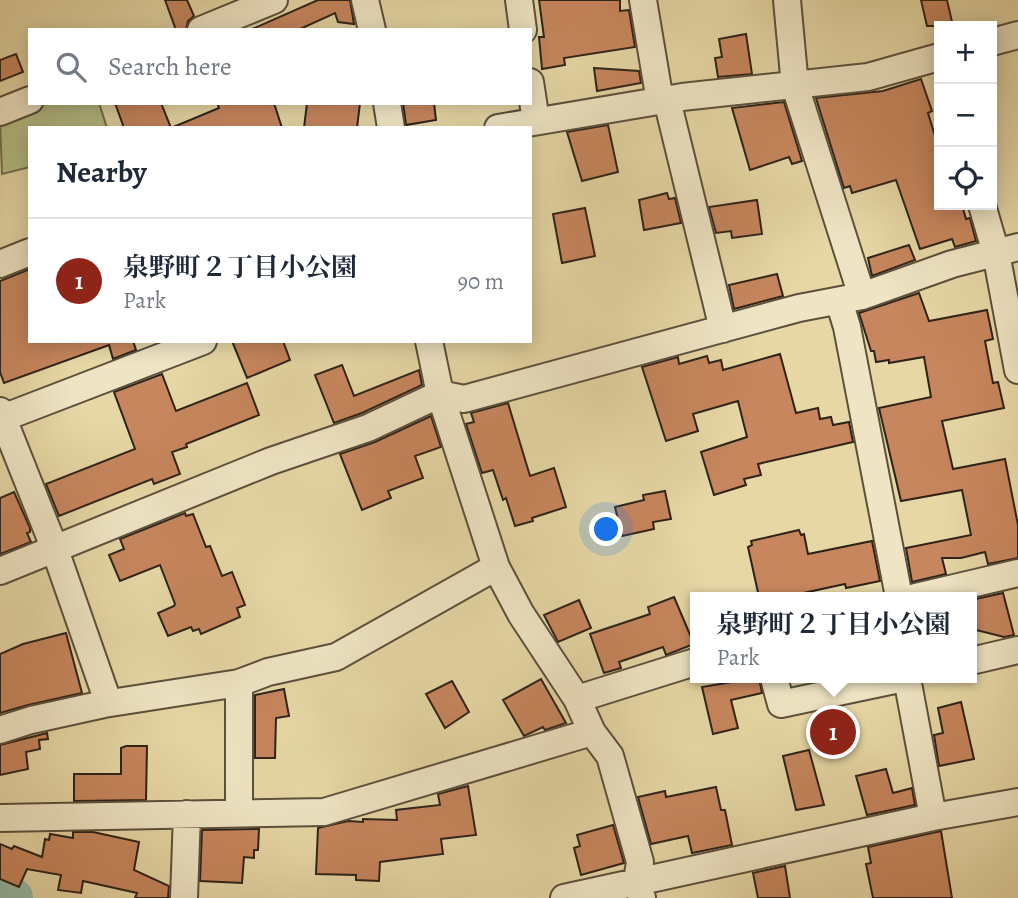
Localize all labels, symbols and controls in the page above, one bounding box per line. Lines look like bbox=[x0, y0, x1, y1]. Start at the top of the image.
map controls bbox=[934, 21, 997, 210]
button: + bbox=[934, 21, 997, 84]
search box bbox=[28, 28, 532, 105]
icon: search bbox=[52, 48, 90, 86]
text: Search here bbox=[108, 49, 232, 84]
button: − bbox=[934, 84, 997, 147]
button: locate bbox=[934, 147, 997, 210]
text: Nearby bbox=[56, 152, 147, 192]
text: 泉野町２丁目小公園 bbox=[123, 250, 357, 285]
text: 1 bbox=[75, 266, 83, 297]
text: 90 m bbox=[458, 266, 504, 297]
text: Park bbox=[123, 285, 166, 316]
your location bbox=[589, 512, 623, 546]
popup bbox=[690, 592, 977, 683]
text: 泉野町２丁目小公園 bbox=[716, 607, 951, 642]
text: Park bbox=[716, 642, 760, 673]
pin: 1 bbox=[810, 706, 856, 758]

